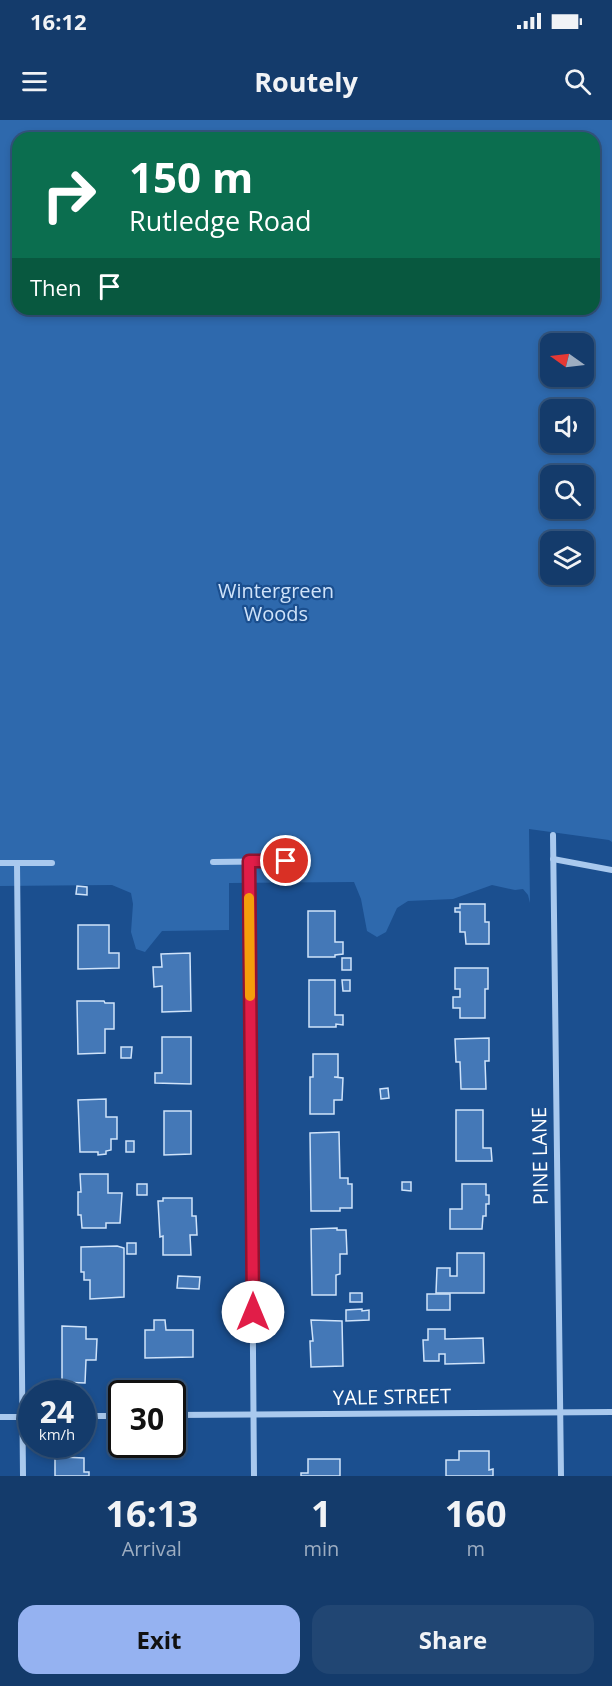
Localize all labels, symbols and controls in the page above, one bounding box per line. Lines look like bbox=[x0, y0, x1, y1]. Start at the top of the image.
text: 16:12 bbox=[30, 6, 87, 36]
text: Routely bbox=[254, 63, 358, 100]
icon: menu bbox=[18, 65, 51, 98]
icon: search bbox=[561, 65, 594, 98]
text: 150 m bbox=[129, 148, 253, 205]
icon: right bbox=[30, 156, 108, 234]
text: Rutledge Road bbox=[129, 202, 312, 239]
icon: arrive bbox=[93, 270, 126, 303]
text: Then bbox=[30, 272, 81, 302]
north arrow bbox=[540, 333, 594, 387]
map controls bbox=[540, 333, 594, 585]
button: sound bbox=[540, 399, 594, 453]
button: search bbox=[540, 465, 594, 519]
button: layers bbox=[540, 531, 594, 585]
park label: Wintergreen Woods bbox=[218, 577, 334, 627]
pin bbox=[260, 835, 311, 886]
icon: arrive bbox=[269, 844, 302, 877]
street label: PINE LANE bbox=[525, 1107, 554, 1205]
position arrow bbox=[221, 1280, 285, 1344]
speed limit sign: 30 bbox=[108, 1380, 186, 1458]
street label: YALE STREET bbox=[333, 1382, 451, 1411]
text: 24 bbox=[40, 1391, 74, 1432]
text: km/h bbox=[39, 1424, 75, 1444]
text: 16:13 bbox=[105, 1489, 198, 1538]
text: 1 bbox=[311, 1489, 332, 1538]
text: 160 bbox=[445, 1489, 507, 1538]
text: Arrival bbox=[122, 1535, 182, 1562]
text: min bbox=[303, 1535, 339, 1562]
text: m bbox=[466, 1535, 485, 1562]
button: Exit bbox=[18, 1605, 300, 1674]
button: Share bbox=[312, 1605, 594, 1674]

